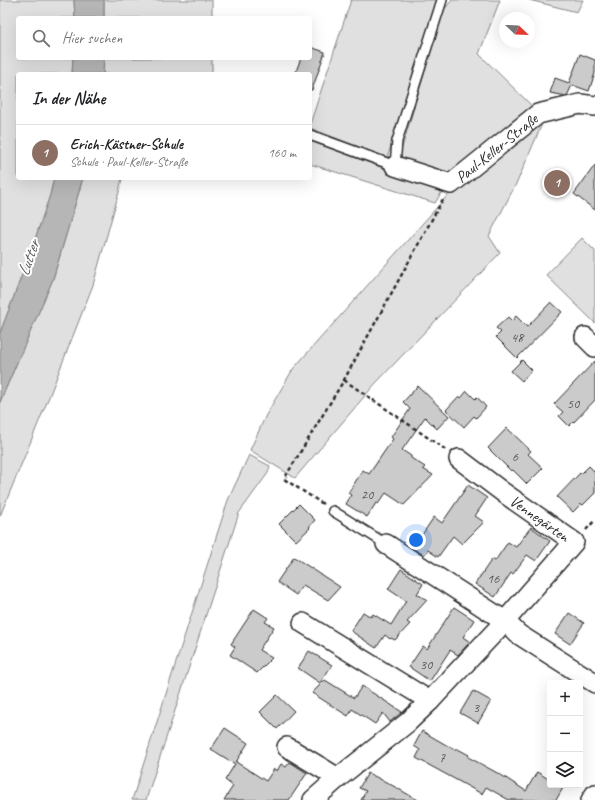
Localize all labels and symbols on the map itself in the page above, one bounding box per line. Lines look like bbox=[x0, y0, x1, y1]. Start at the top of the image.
north arrow bbox=[499, 12, 535, 48]
street label: Paul-Keller-Straße bbox=[452, 108, 543, 187]
pin: 1 bbox=[544, 168, 570, 198]
water label: Lutter bbox=[13, 235, 45, 278]
house number: 48 bbox=[511, 329, 525, 346]
house number: 50 bbox=[567, 395, 581, 412]
house number: 6 bbox=[512, 448, 519, 465]
house number: 20 bbox=[361, 486, 375, 503]
street label: Vennegärten bbox=[506, 491, 574, 547]
your location bbox=[406, 530, 426, 550]
house number: 16 bbox=[487, 570, 500, 587]
house number: 30 bbox=[420, 656, 434, 673]
house number: 3 bbox=[473, 699, 481, 716]
house number: 7 bbox=[439, 749, 446, 766]

